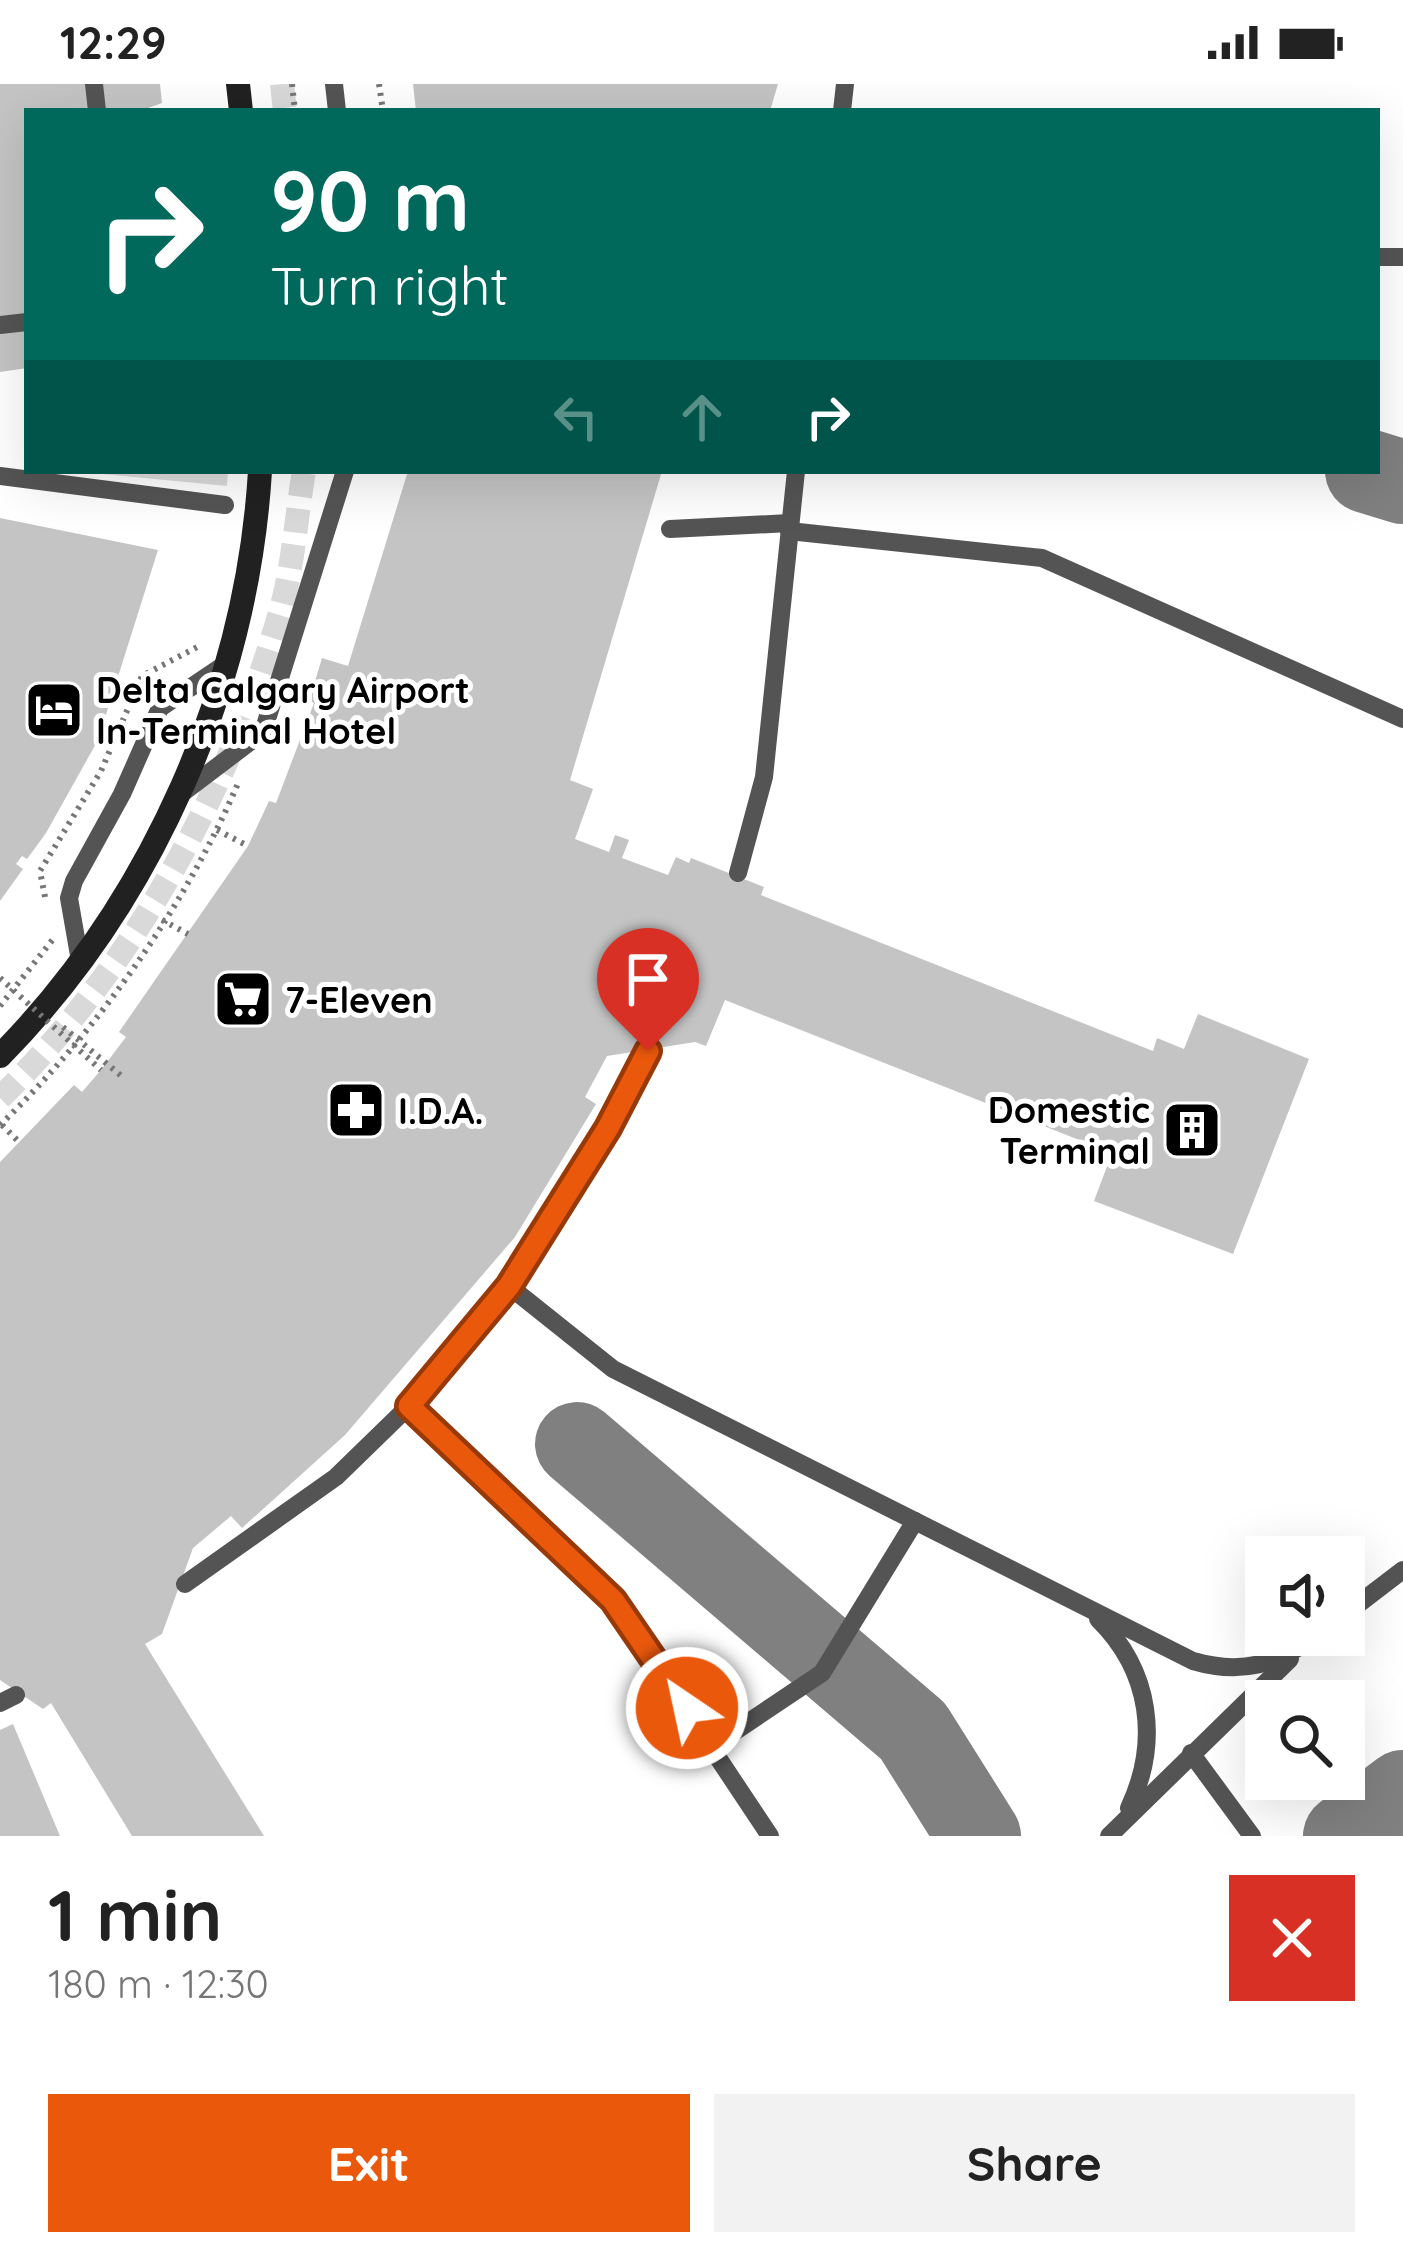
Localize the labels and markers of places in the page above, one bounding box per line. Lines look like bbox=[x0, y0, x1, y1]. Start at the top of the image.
place label: Delta Calgary Airport In-Terminal Hotel bbox=[96, 667, 470, 753]
hotel icon: Delta Calgary Airport In-Terminal Hotel bbox=[23, 679, 85, 741]
pin bbox=[597, 928, 699, 1051]
supermarket icon: 7-Eleven bbox=[212, 968, 274, 1030]
place label: 7-Eleven bbox=[285, 977, 433, 1022]
pharmacy icon: I.D.A. bbox=[325, 1079, 387, 1141]
place label: Domestic Terminal bbox=[988, 1087, 1150, 1173]
place label: I.D.A. bbox=[398, 1088, 484, 1133]
building icon: Domestic Terminal bbox=[1161, 1099, 1223, 1161]

